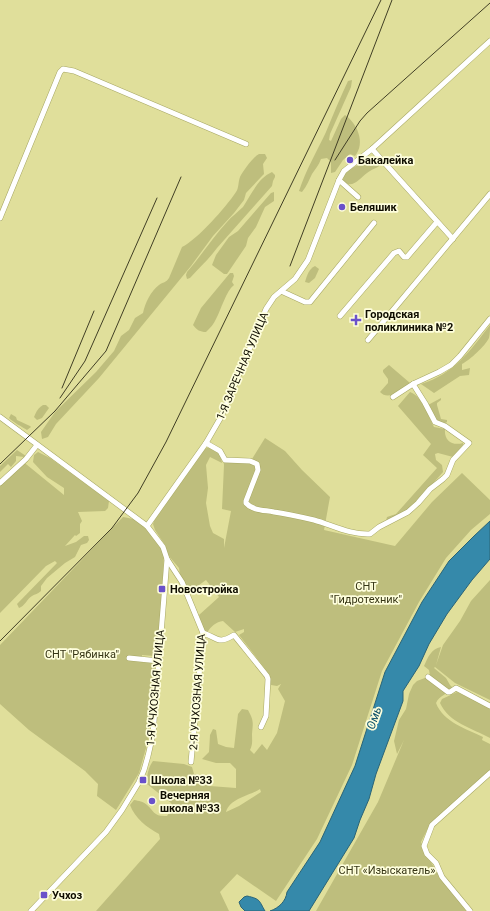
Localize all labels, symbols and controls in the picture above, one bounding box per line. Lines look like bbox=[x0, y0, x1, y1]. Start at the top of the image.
place label: Бакалейка bbox=[358, 154, 413, 167]
marker: Бакалейка bbox=[345, 155, 355, 165]
place label: Беляшик bbox=[350, 201, 398, 214]
marker: Беляшик bbox=[337, 202, 347, 212]
place label: Городская поликлиника №2 bbox=[365, 308, 453, 334]
street label: 1-Я ЗАРЕЧНАЯ УЛИЦА bbox=[214, 310, 271, 422]
marker: Городская поликлиника №2 bbox=[350, 314, 362, 326]
park label: СНТ "Гидротехник" bbox=[330, 580, 402, 606]
place label: Новостройка bbox=[170, 583, 239, 596]
marker: Новостройка bbox=[157, 584, 167, 594]
street label: 1-Я УЧХОЗНАЯ УЛИЦА bbox=[144, 628, 167, 747]
street label: 2-Я УЧХОЗНАЯ УЛИЦА bbox=[187, 633, 208, 751]
park label: СНТ "Рябинка" bbox=[45, 648, 119, 661]
water label: Омь bbox=[364, 705, 384, 731]
place label: Школа №33 bbox=[151, 774, 212, 787]
marker: Школа №33 bbox=[138, 775, 148, 785]
place label: Вечерняя школа №33 bbox=[160, 789, 220, 815]
marker: Вечерняя школа №33 bbox=[147, 796, 157, 806]
park label: СНТ «Изыскатель» bbox=[339, 864, 435, 877]
place label: Учхоз bbox=[52, 889, 83, 902]
marker: Учхоз bbox=[39, 890, 49, 900]

